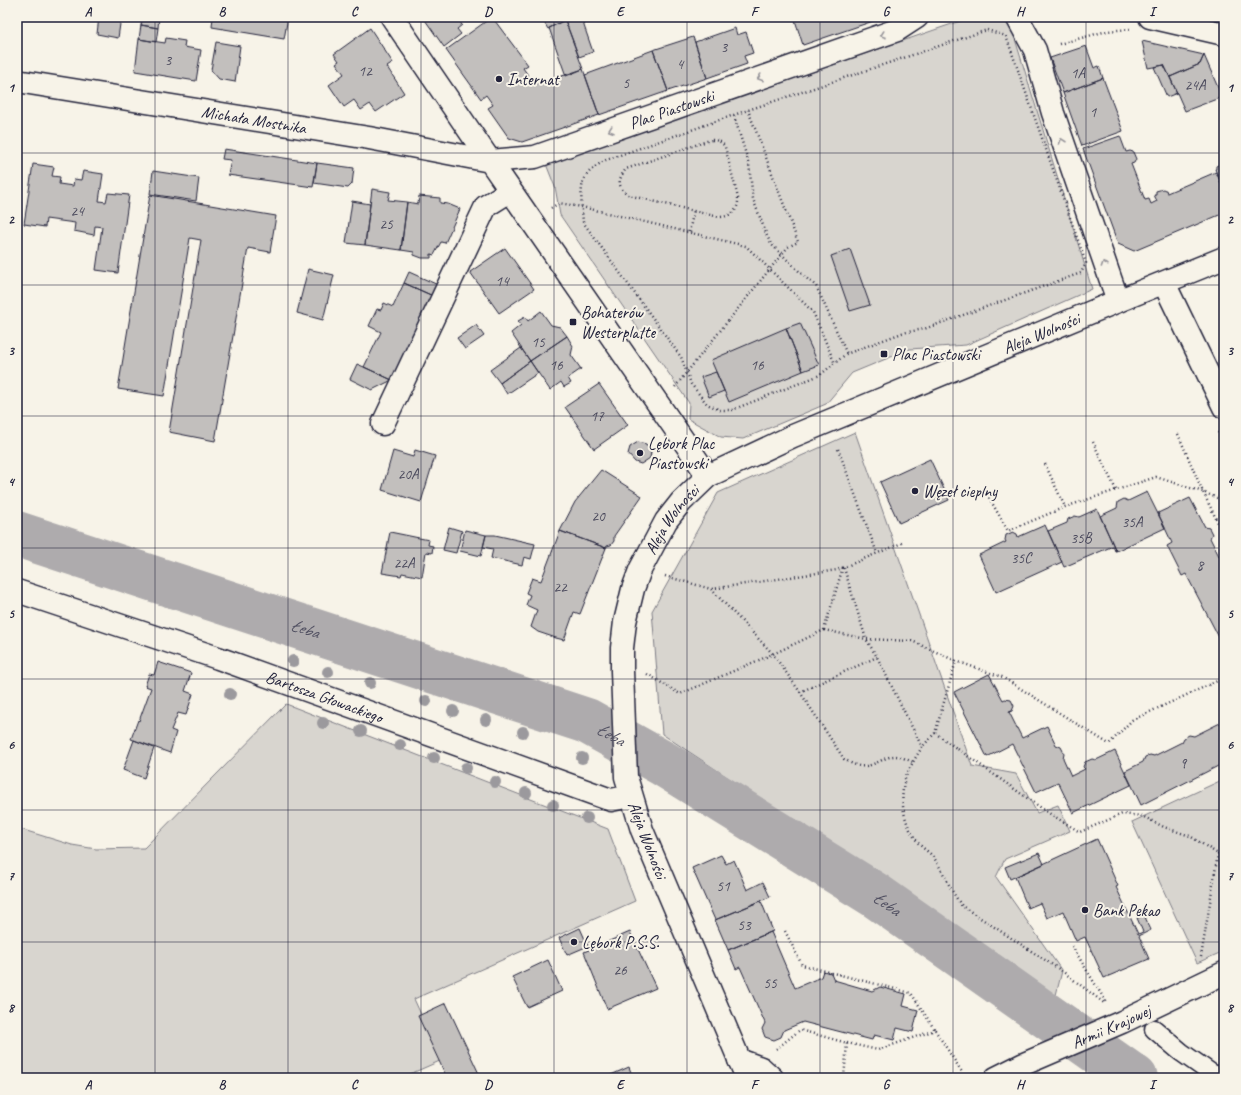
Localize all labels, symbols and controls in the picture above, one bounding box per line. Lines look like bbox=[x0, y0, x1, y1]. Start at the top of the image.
text: A bbox=[85, 4, 93, 20]
text: B bbox=[219, 4, 227, 20]
text: C bbox=[351, 4, 359, 20]
text: D bbox=[484, 4, 493, 20]
text: E bbox=[617, 4, 626, 20]
text: F bbox=[751, 4, 760, 20]
text: G bbox=[883, 4, 891, 20]
text: H bbox=[1016, 4, 1026, 20]
text: I bbox=[1149, 4, 1158, 20]
one-way arrow bbox=[880, 30, 887, 39]
house number: 3 bbox=[721, 38, 729, 57]
house number: 3 bbox=[165, 51, 173, 70]
house number: 4 bbox=[677, 55, 685, 74]
house number: 12 bbox=[358, 62, 373, 81]
house number: 1A bbox=[1071, 64, 1087, 83]
place label: Internat bbox=[507, 69, 561, 90]
one-way arrow bbox=[757, 73, 764, 82]
marker: Internat bbox=[494, 74, 504, 84]
house number: 5 bbox=[623, 74, 631, 93]
house number: 24A bbox=[1184, 76, 1207, 95]
text: 1 bbox=[8, 80, 16, 96]
text: 1 bbox=[1227, 80, 1235, 96]
street label: Plac Piastowski bbox=[627, 84, 718, 134]
street label: Michała Mostnika bbox=[200, 101, 309, 139]
house number: 1 bbox=[1090, 103, 1098, 122]
one-way arrow bbox=[608, 126, 615, 134]
one-way arrow bbox=[1059, 138, 1067, 145]
house number: 24 bbox=[70, 202, 85, 221]
text: 2 bbox=[8, 212, 15, 228]
text: 2 bbox=[1227, 212, 1234, 228]
house number: 25 bbox=[379, 215, 394, 234]
one-way arrow bbox=[1101, 261, 1109, 268]
house number: 14 bbox=[495, 272, 510, 291]
place label: Bohaterów Westerplatte bbox=[581, 302, 657, 343]
street label: Aleja Wolności bbox=[1000, 307, 1085, 359]
marker: Bohaterów Westerplatte bbox=[568, 317, 578, 327]
house number: 15 bbox=[531, 333, 546, 352]
text: 3 bbox=[8, 343, 15, 359]
text: 3 bbox=[1227, 343, 1234, 359]
place label: Plac Piastowski bbox=[892, 344, 982, 365]
marker: Plac Piastowski bbox=[879, 349, 889, 359]
house number: 16 bbox=[549, 356, 564, 375]
house number: 16 bbox=[750, 356, 765, 375]
house number: 17 bbox=[590, 407, 605, 426]
place label: Lębork Plac Piastowski bbox=[648, 433, 715, 474]
marker: Lębork Plac Piastowski bbox=[635, 448, 645, 458]
house number: 20A bbox=[397, 465, 420, 484]
text: 4 bbox=[8, 474, 16, 490]
text: 4 bbox=[1227, 474, 1235, 490]
street label: Aleja Wolności bbox=[640, 479, 705, 558]
place label: Węzeł cieplny bbox=[923, 481, 998, 502]
marker: Węzeł cieplny bbox=[910, 486, 920, 496]
house number: 20 bbox=[591, 507, 606, 526]
house number: 35A bbox=[1121, 513, 1144, 532]
house number: 35B bbox=[1070, 529, 1093, 548]
house number: 35C bbox=[1011, 549, 1033, 568]
house number: 22A bbox=[393, 554, 416, 573]
house number: 8 bbox=[1197, 556, 1205, 575]
house number: 22 bbox=[553, 578, 568, 597]
text: 5 bbox=[8, 606, 15, 622]
text: 5 bbox=[1227, 606, 1234, 622]
water label: Łeba bbox=[288, 614, 324, 644]
street label: Bartosza Głowackiego bbox=[263, 666, 387, 728]
water label: Łeba bbox=[593, 718, 630, 752]
text: 6 bbox=[8, 737, 15, 753]
text: 6 bbox=[1227, 737, 1234, 753]
house number: 9 bbox=[1180, 754, 1188, 773]
street label: Aleja Wolności bbox=[623, 799, 673, 884]
text: 7 bbox=[8, 868, 15, 884]
text: 7 bbox=[1227, 868, 1234, 884]
house number: 51 bbox=[716, 877, 731, 896]
water label: Łeba bbox=[869, 886, 906, 922]
place label: Bank Pekao bbox=[1093, 900, 1161, 921]
marker: Bank Pekao bbox=[1080, 905, 1090, 915]
house number: 53 bbox=[737, 916, 752, 935]
place label: Lębork P.S.S. bbox=[582, 932, 660, 953]
marker: Lębork P.S.S. bbox=[569, 937, 579, 947]
house number: 26 bbox=[613, 961, 628, 980]
house number: 55 bbox=[763, 974, 778, 993]
street label: Armii Krajowej bbox=[1068, 999, 1156, 1053]
text: 8 bbox=[8, 1000, 16, 1016]
text: 8 bbox=[1227, 1000, 1235, 1016]
text: A bbox=[85, 1077, 93, 1093]
text: B bbox=[219, 1077, 227, 1093]
text: C bbox=[351, 1077, 359, 1093]
text: D bbox=[484, 1077, 493, 1093]
text: E bbox=[617, 1077, 626, 1093]
text: F bbox=[751, 1077, 760, 1093]
text: G bbox=[883, 1077, 891, 1093]
text: H bbox=[1016, 1077, 1026, 1093]
text: I bbox=[1149, 1077, 1158, 1093]

